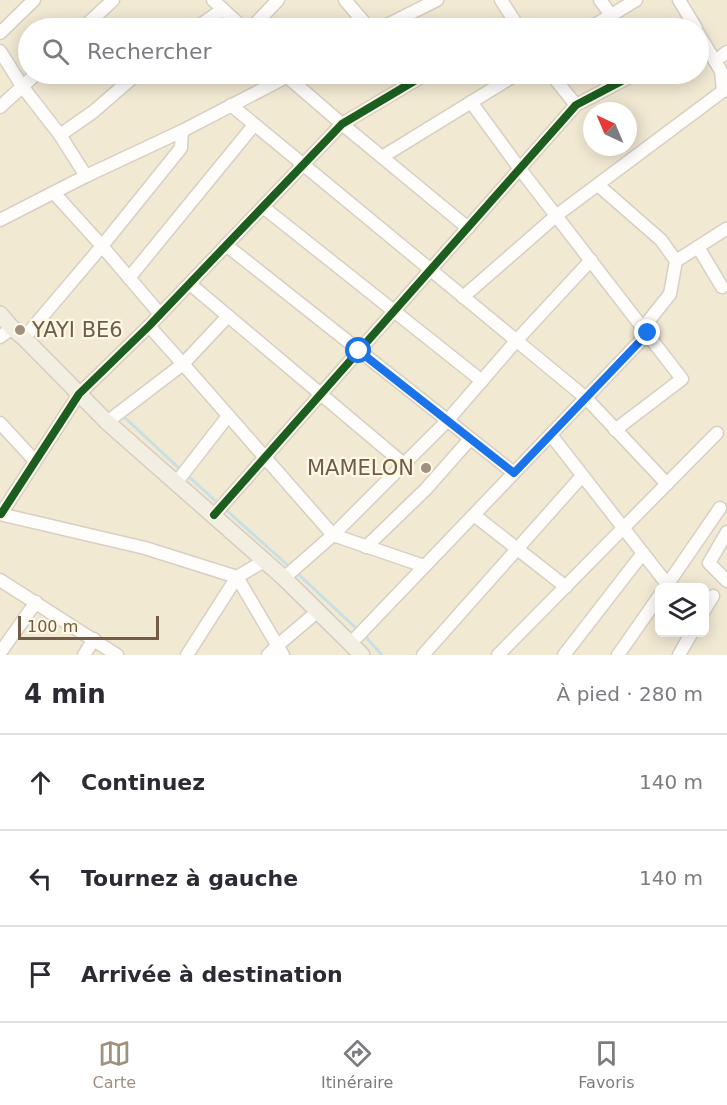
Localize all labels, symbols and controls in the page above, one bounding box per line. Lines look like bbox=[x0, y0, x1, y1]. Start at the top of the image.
search box bbox=[18, 18, 709, 84]
icon: search bbox=[39, 35, 72, 68]
text: Rechercher bbox=[87, 39, 212, 64]
north arrow bbox=[583, 102, 637, 156]
place label: YAYI BE6 bbox=[31, 318, 123, 342]
route end bbox=[634, 319, 660, 345]
marker: YAYI BE6 bbox=[13, 323, 27, 337]
route start bbox=[345, 337, 371, 363]
place label: MAMELON bbox=[307, 456, 414, 480]
marker: MAMELON bbox=[419, 461, 433, 475]
map controls bbox=[655, 583, 709, 637]
button: layers bbox=[655, 583, 709, 637]
scale bar bbox=[18, 613, 159, 640]
text: 100 m bbox=[27, 617, 78, 636]
text: 4 min bbox=[24, 679, 106, 709]
text: À pied · 280 m bbox=[557, 682, 703, 706]
icon: ahead bbox=[24, 766, 57, 799]
text: Continuez bbox=[81, 770, 205, 795]
text: 140 m bbox=[639, 770, 703, 794]
icon: left bbox=[24, 862, 57, 895]
text: Tournez à gauche bbox=[81, 866, 298, 891]
text: 140 m bbox=[639, 866, 703, 890]
icon: arrive bbox=[24, 958, 57, 991]
text: Arrivée à destination bbox=[81, 962, 343, 987]
tab: Carte bbox=[92, 1037, 136, 1092]
tab: Itinéraire bbox=[321, 1037, 393, 1092]
tab: Favoris bbox=[578, 1037, 635, 1092]

